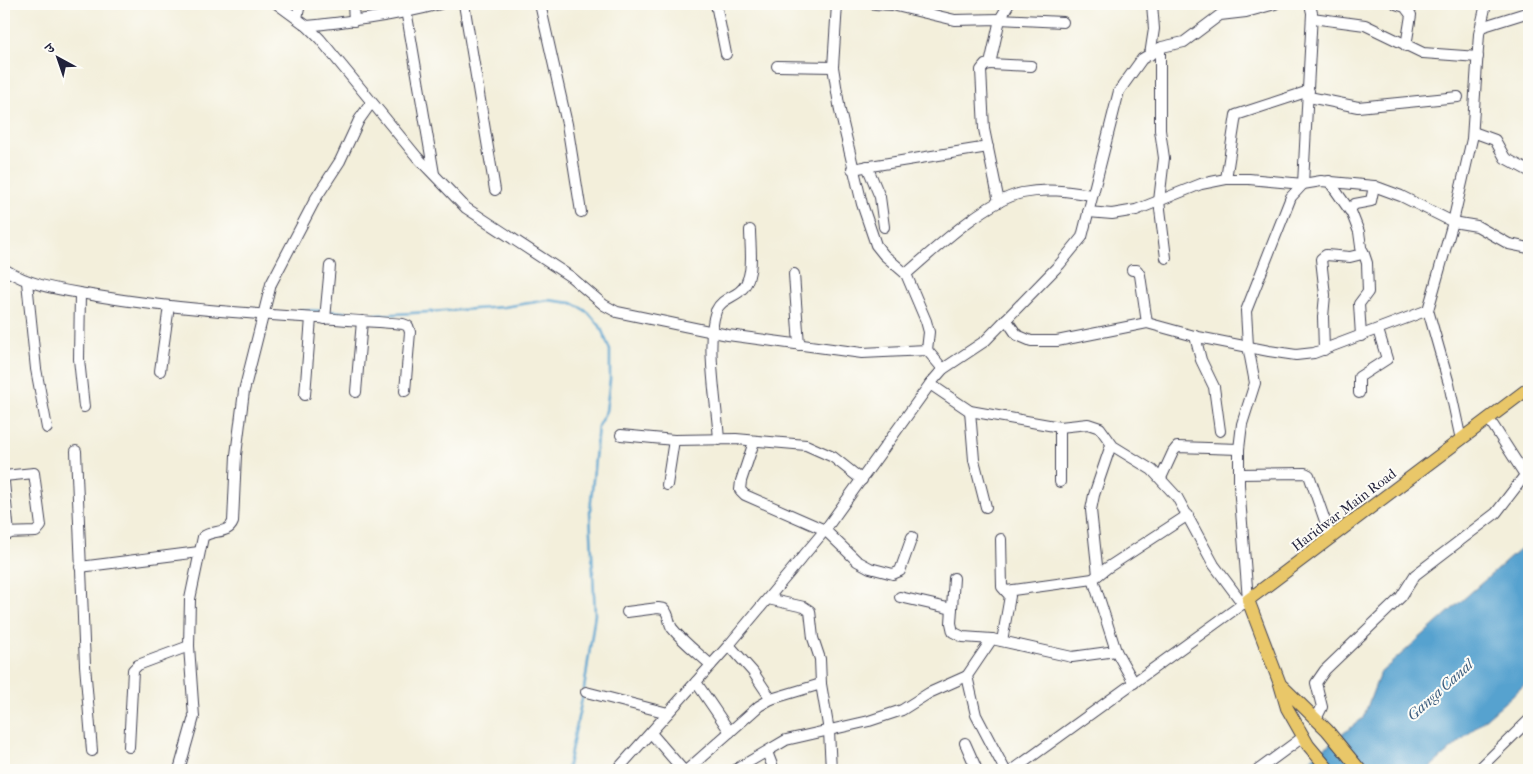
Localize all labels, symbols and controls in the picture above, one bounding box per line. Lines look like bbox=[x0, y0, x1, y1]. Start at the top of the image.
north arrow bbox=[32, 32, 82, 82]
text: उ bbox=[41, 39, 59, 58]
street label: Haridwar Main Road bbox=[1288, 465, 1400, 555]
water label: Ganga Canal bbox=[1403, 654, 1478, 724]

